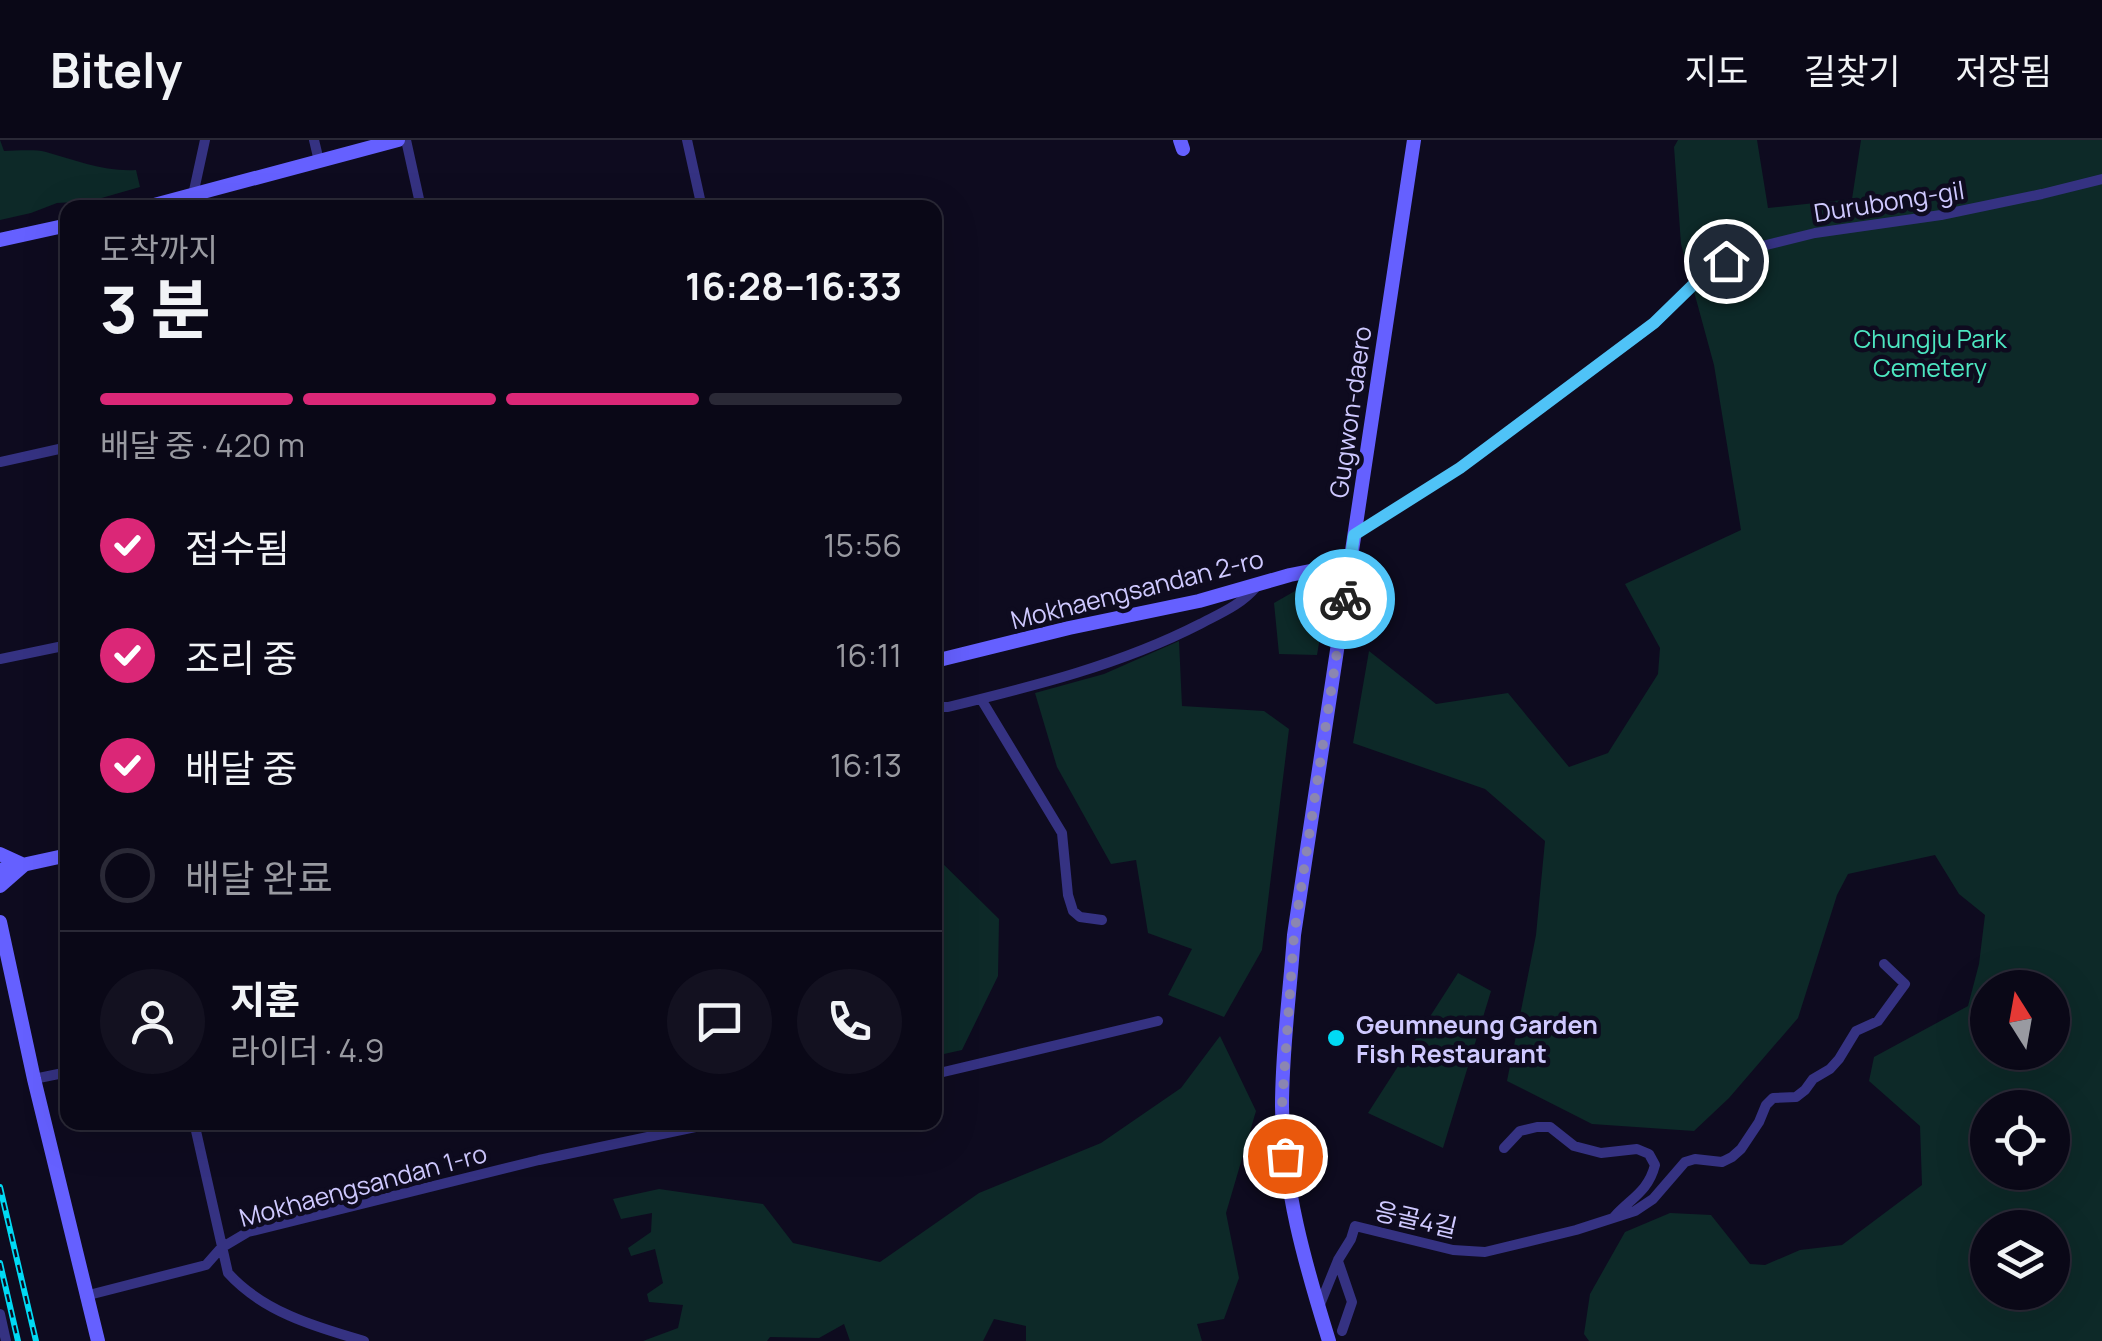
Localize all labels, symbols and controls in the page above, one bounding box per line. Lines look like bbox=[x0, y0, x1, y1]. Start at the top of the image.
text: Bitely bbox=[50, 37, 182, 102]
text: 지도 bbox=[1684, 47, 1749, 95]
text: 길찾기 bbox=[1804, 47, 1900, 95]
text: 저장됨 bbox=[1955, 47, 2052, 95]
street label: Durubong-gil bbox=[1811, 172, 1967, 230]
pin bbox=[1684, 219, 1769, 304]
text: 도착까지 bbox=[100, 227, 218, 271]
icon: home bbox=[1699, 234, 1754, 289]
text: 16:28–16:33 bbox=[685, 259, 902, 311]
text: 3 분 bbox=[100, 264, 211, 353]
park label: Chungju Park Cemetery bbox=[1853, 321, 2007, 385]
street label: Gugwon-daero bbox=[1321, 324, 1379, 500]
text: 배달 중 · 420 m bbox=[100, 423, 305, 467]
icon: check bbox=[100, 518, 155, 573]
text: 접수됨 bbox=[185, 521, 290, 573]
text: 15:56 bbox=[823, 523, 902, 567]
street label: Mokhaengsandan 2-ro bbox=[1007, 541, 1267, 637]
courier bbox=[1295, 549, 1395, 649]
icon: bike bbox=[1318, 572, 1373, 627]
icon: check bbox=[100, 628, 155, 683]
text: 조리 중 bbox=[185, 631, 297, 683]
text: 16:11 bbox=[835, 633, 902, 677]
icon: check bbox=[100, 738, 155, 793]
text: 배달 중 bbox=[185, 741, 297, 793]
text: 16:13 bbox=[830, 743, 902, 787]
text: 배달 완료 bbox=[185, 851, 332, 903]
button: person bbox=[100, 969, 205, 1074]
button: chat bbox=[667, 969, 772, 1074]
button: phone bbox=[797, 969, 902, 1074]
north arrow bbox=[1970, 970, 2070, 1070]
map controls bbox=[1970, 970, 2070, 1310]
text: 지훈 bbox=[230, 973, 300, 1025]
place label: Geumneung Garden Fish Restaurant bbox=[1356, 1007, 1598, 1071]
marker: Geumneung Garden Fish Restaurant bbox=[1325, 1027, 1347, 1049]
text: 라이더 · 4.9 bbox=[230, 1028, 385, 1072]
button: locate bbox=[1970, 1090, 2070, 1190]
pin bbox=[1243, 1114, 1328, 1199]
icon: bag bbox=[1258, 1129, 1313, 1184]
street label: Mokhaengsandan 1-ro bbox=[235, 1135, 491, 1235]
street label: 응골4길 bbox=[1371, 1193, 1461, 1245]
button: layers bbox=[1970, 1210, 2070, 1310]

